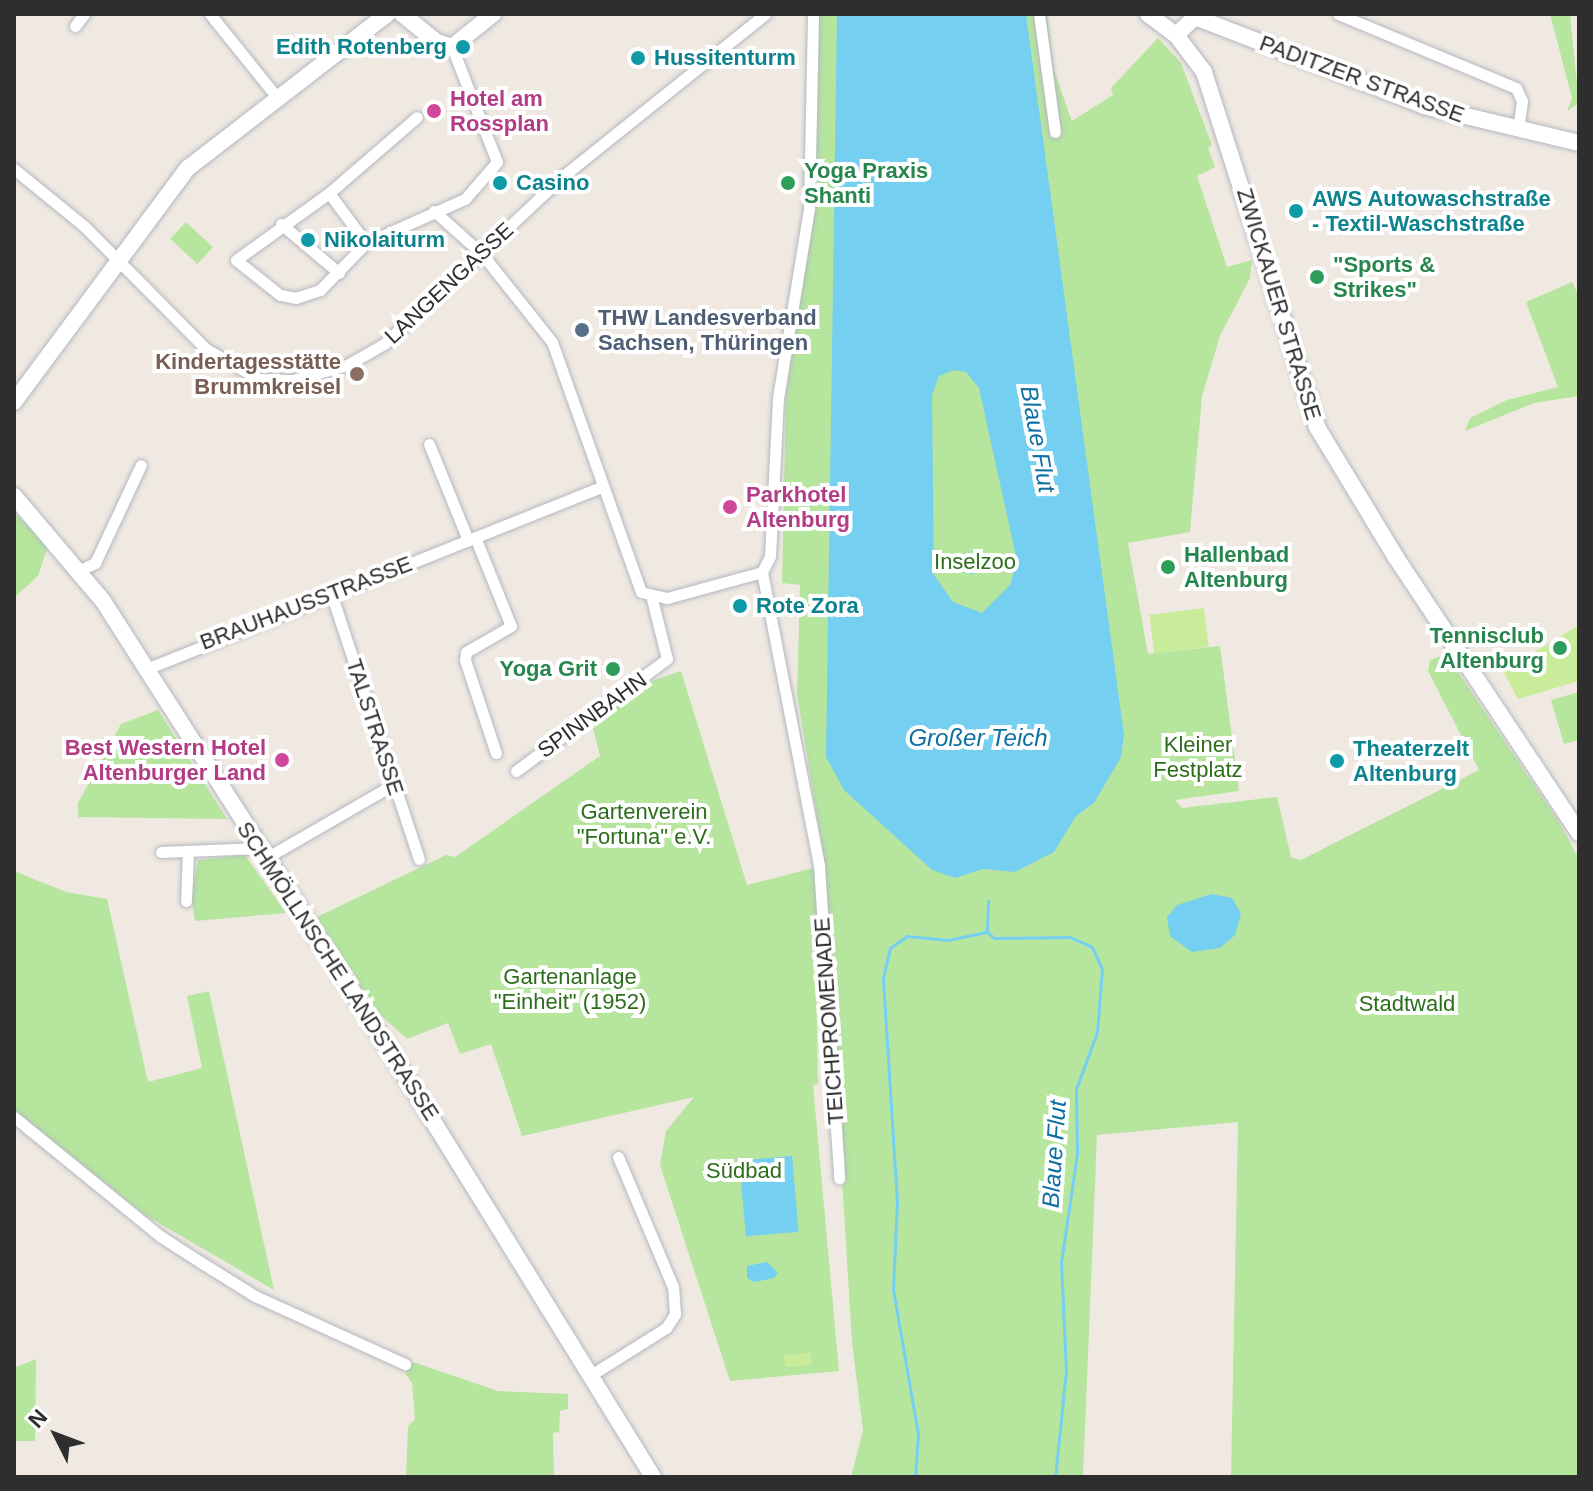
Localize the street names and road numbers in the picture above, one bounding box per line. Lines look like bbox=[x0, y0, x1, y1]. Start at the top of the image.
street label: PADITZER STRASSE bbox=[1256, 30, 1468, 128]
street label: ZWICKAUER STRASSE bbox=[1231, 185, 1327, 423]
street label: LANGENGASSE bbox=[379, 217, 519, 349]
street label: BRAUHAUSSTRASSE bbox=[196, 550, 416, 656]
street label: TALSTRASSE bbox=[341, 656, 409, 798]
street label: SPINNBAHN bbox=[532, 667, 652, 763]
street label: SCHMÖLLNSCHE LANDSTRASSE bbox=[231, 817, 445, 1125]
street label: TEICHPROMENADE bbox=[809, 916, 849, 1126]

